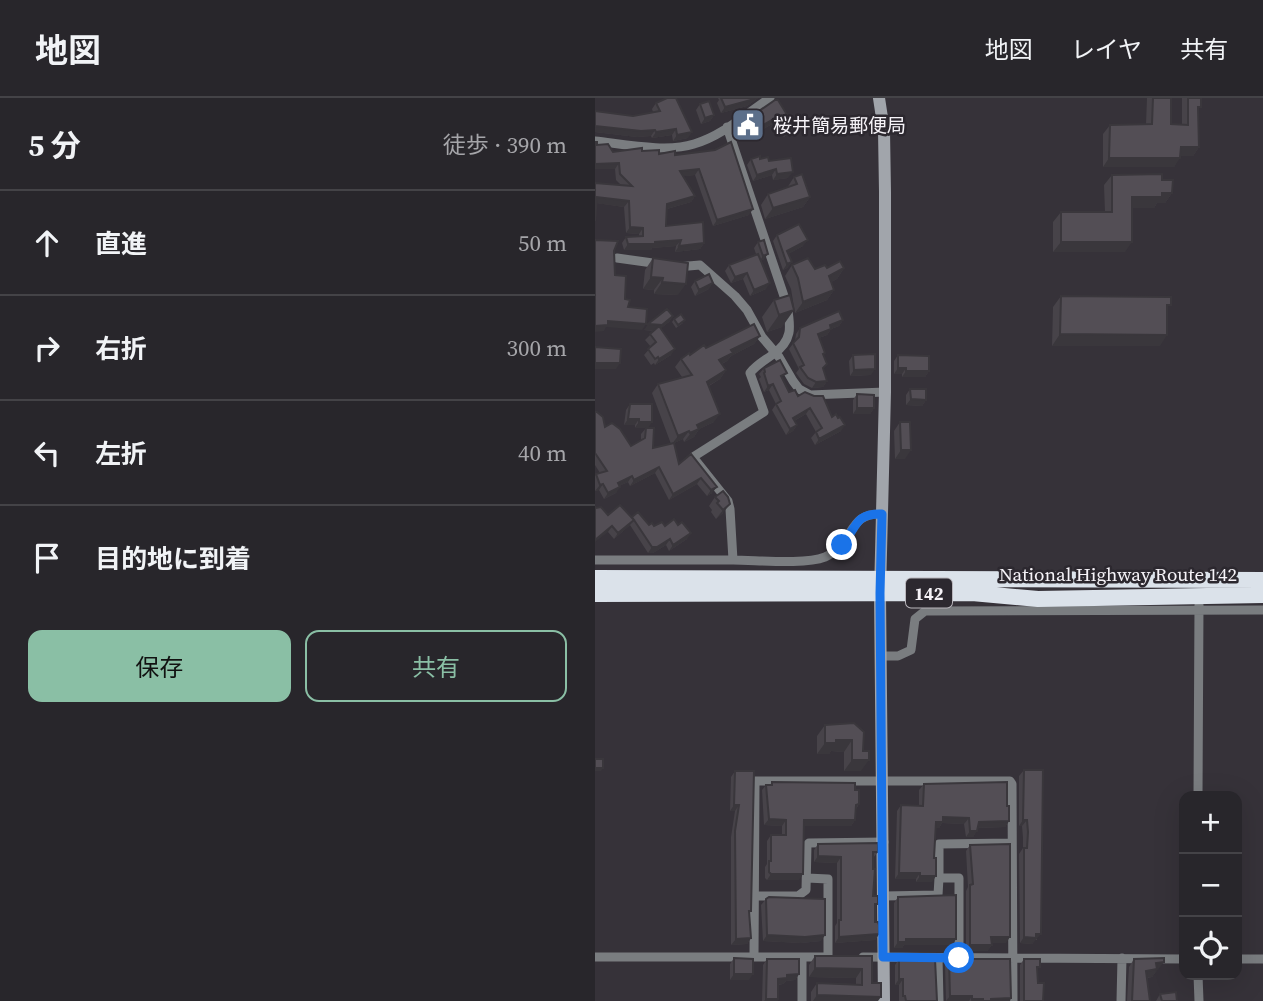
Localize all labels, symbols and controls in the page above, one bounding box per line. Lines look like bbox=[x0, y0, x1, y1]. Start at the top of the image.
text: 地図 bbox=[35, 28, 101, 73]
text: 地図 bbox=[985, 33, 1033, 66]
text: レイヤ bbox=[1071, 33, 1142, 66]
text: 共有 bbox=[1180, 33, 1228, 66]
public building icon: 桜井簡易郵便局 bbox=[729, 106, 767, 144]
place label: 桜井簡易郵便局 bbox=[773, 112, 906, 138]
text: 5 分 bbox=[28, 125, 81, 166]
text: 徒歩 · 390 m bbox=[443, 129, 567, 161]
icon: ahead bbox=[28, 224, 66, 262]
text: 直進 bbox=[95, 226, 147, 262]
text: 50 m bbox=[518, 227, 567, 259]
icon: right bbox=[28, 329, 66, 367]
text: 右折 bbox=[95, 331, 147, 367]
text: 300 m bbox=[506, 332, 567, 364]
icon: left bbox=[28, 434, 66, 472]
text: 左折 bbox=[95, 436, 147, 472]
text: 40 m bbox=[518, 437, 567, 469]
route end bbox=[826, 529, 857, 560]
icon: arrive bbox=[28, 539, 66, 577]
text: 目的地に到着 bbox=[95, 541, 251, 577]
street label: National Highway Route 142 bbox=[999, 561, 1237, 587]
road number: 142 bbox=[906, 578, 952, 607]
button: 保存 bbox=[28, 630, 291, 702]
button: 共有 bbox=[305, 630, 567, 702]
map controls bbox=[1179, 791, 1242, 980]
button: + bbox=[1179, 791, 1242, 854]
button: − bbox=[1179, 854, 1242, 917]
button: locate bbox=[1179, 917, 1242, 980]
route start bbox=[943, 942, 974, 973]

